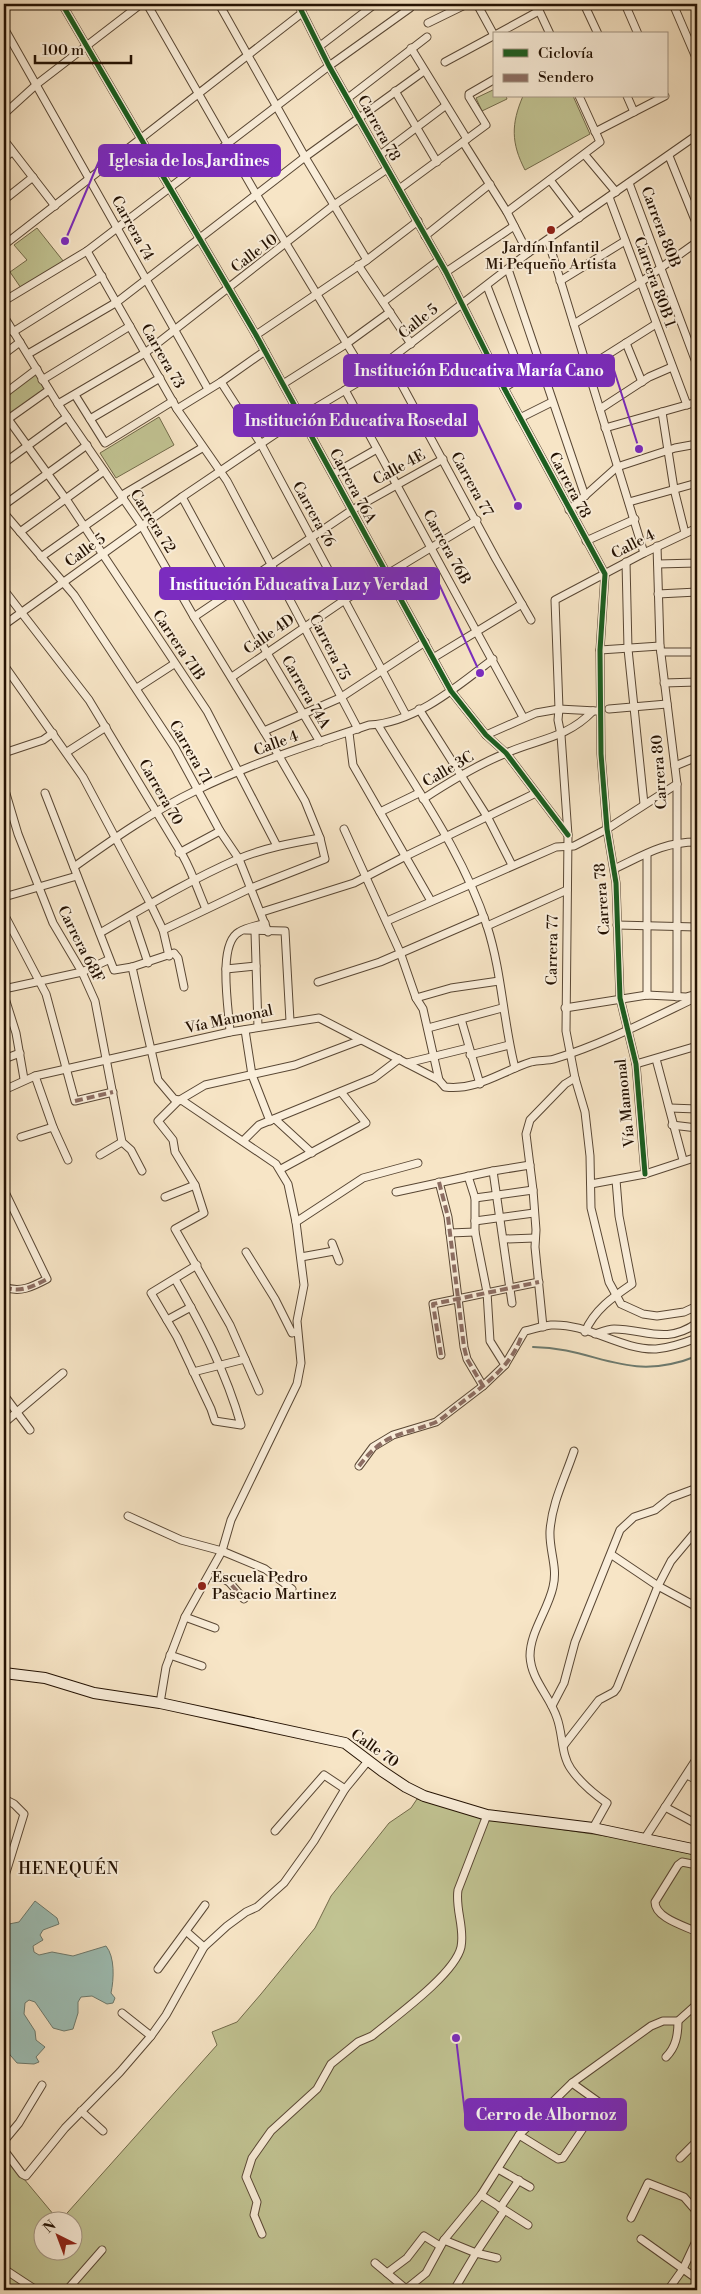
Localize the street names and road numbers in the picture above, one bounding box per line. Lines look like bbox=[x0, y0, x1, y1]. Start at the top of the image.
street label: Carrera 78 bbox=[353, 92, 404, 164]
street label: Carrera 80B bbox=[636, 184, 685, 270]
street label: Carrera 74 bbox=[107, 192, 158, 264]
street label: Calle 10 bbox=[227, 230, 281, 277]
street label: Carrera 80B 1 bbox=[629, 234, 680, 331]
street label: Calle 5 bbox=[395, 300, 442, 343]
street label: Carrera 73 bbox=[136, 321, 189, 392]
street label: Carrera 76A bbox=[325, 445, 381, 528]
street label: Calle 4E bbox=[370, 445, 429, 489]
street label: Carrera 77 bbox=[446, 449, 497, 520]
street label: Carrera 78 bbox=[544, 449, 595, 522]
street label: Carrera 76 bbox=[288, 478, 339, 550]
street label: Carrera 72 bbox=[126, 486, 180, 557]
street label: Carrera 76B bbox=[418, 507, 475, 588]
street label: Calle 4 bbox=[608, 525, 658, 563]
street label: Calle 5 bbox=[61, 529, 109, 572]
street label: Carrera 71B bbox=[148, 606, 209, 684]
street label: Calle 4D bbox=[240, 610, 299, 659]
street label: Carrera 75 bbox=[305, 611, 354, 683]
street label: Carrera 74A bbox=[277, 652, 335, 733]
street label: Carrera 71 bbox=[165, 717, 217, 788]
street label: Calle 4 bbox=[251, 727, 301, 760]
street label: Carrera 80 bbox=[647, 734, 672, 810]
street label: Calle 3C bbox=[419, 747, 477, 792]
street label: Carrera 70 bbox=[134, 756, 187, 829]
street label: Carrera 78 bbox=[591, 862, 614, 936]
street label: Carrera 68F bbox=[53, 903, 108, 986]
street label: Carrera 77 bbox=[542, 914, 563, 986]
street label: Vía Mamonal bbox=[183, 1001, 275, 1038]
street label: Vía Mamonal bbox=[611, 1057, 640, 1149]
street label: Calle 70 bbox=[347, 1725, 403, 1772]

